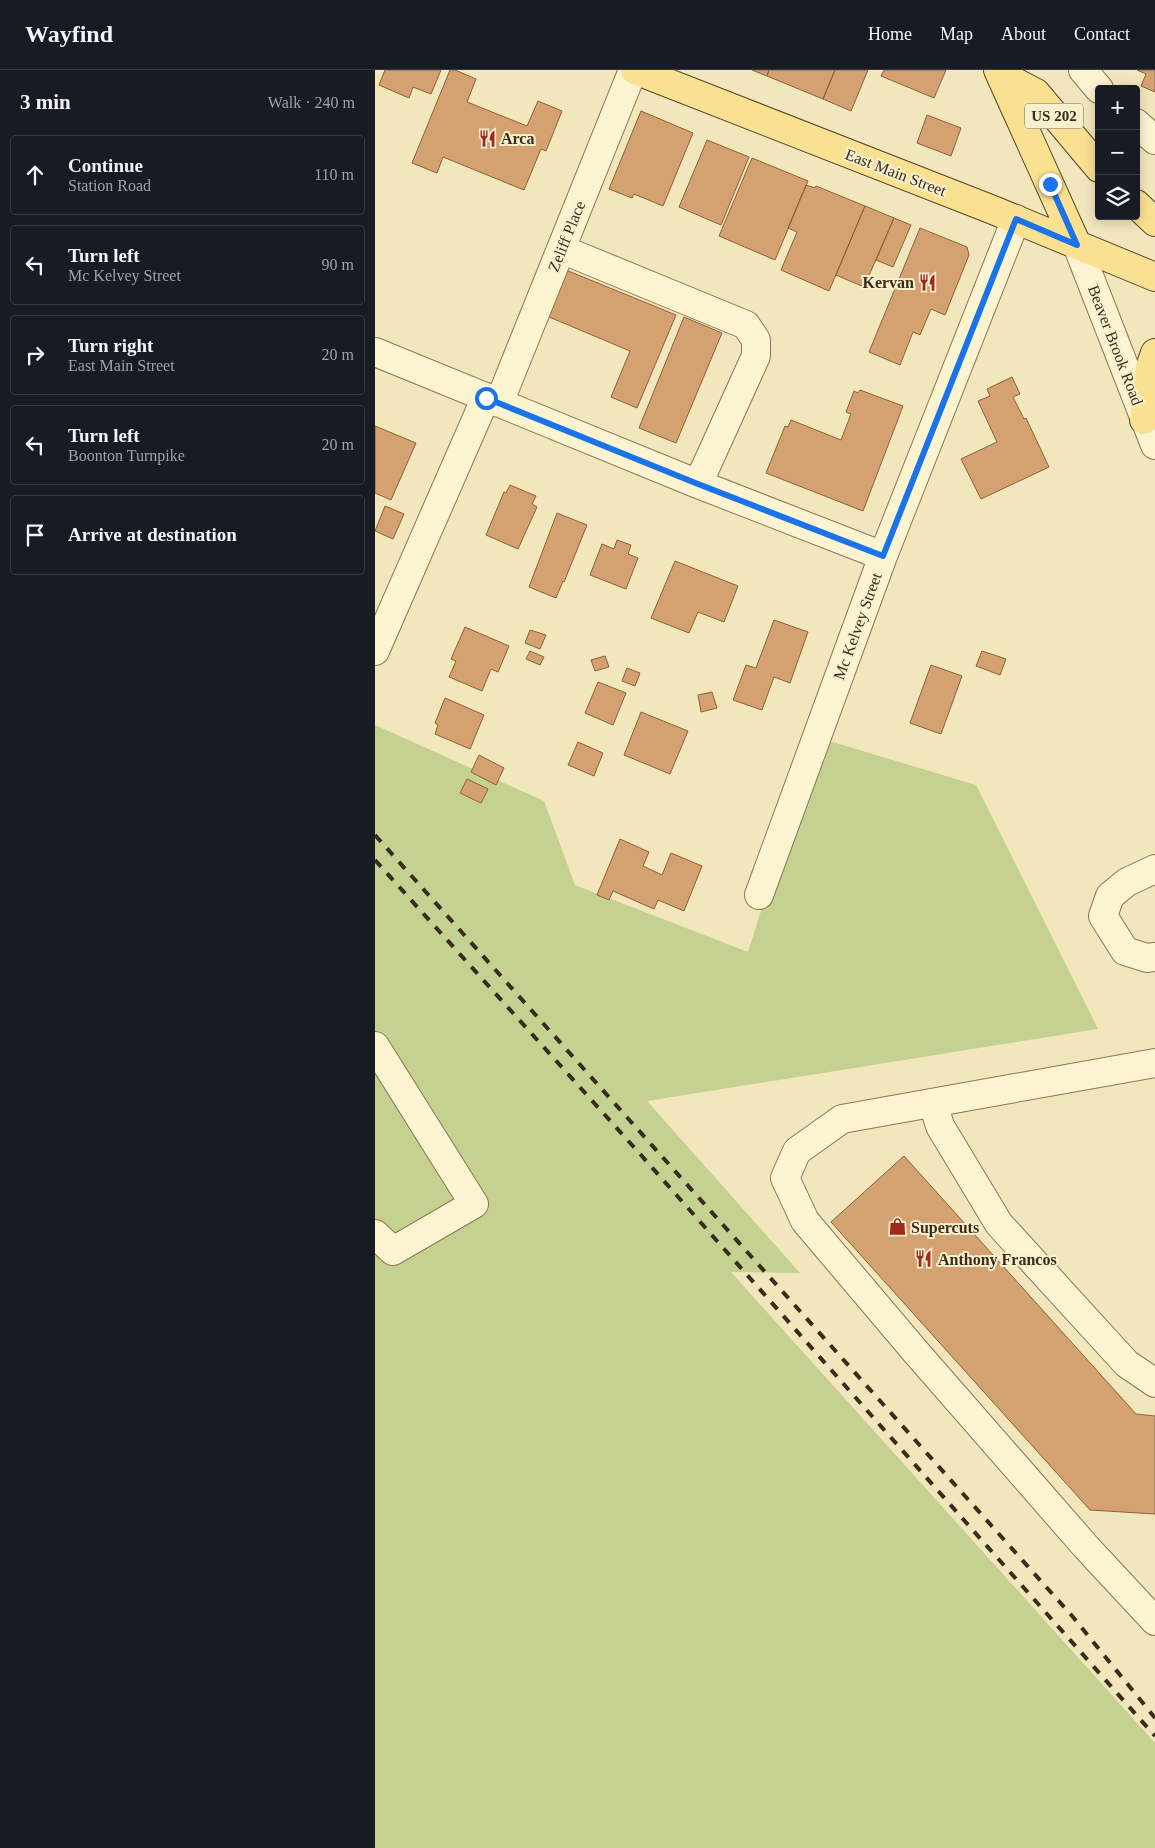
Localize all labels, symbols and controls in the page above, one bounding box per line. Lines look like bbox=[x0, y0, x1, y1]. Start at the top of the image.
text: Wayfind bbox=[25, 21, 113, 47]
text: Home bbox=[868, 24, 912, 44]
text: Map bbox=[940, 24, 973, 44]
text: About bbox=[1001, 24, 1046, 44]
text: Contact bbox=[1074, 24, 1130, 44]
map controls bbox=[1095, 85, 1140, 220]
button: + bbox=[1095, 85, 1140, 130]
text: 3 min bbox=[20, 90, 71, 114]
text: Walk · 240 m bbox=[268, 94, 355, 111]
road number: US 202 bbox=[1025, 104, 1083, 128]
restaurant icon: Arca bbox=[477, 128, 497, 148]
place label: Arca bbox=[501, 130, 534, 147]
button: − bbox=[1095, 130, 1140, 175]
street label: East Main Street bbox=[843, 145, 949, 200]
text: Continue bbox=[68, 155, 143, 176]
icon: ahead bbox=[21, 161, 49, 189]
text: 110 m bbox=[314, 166, 354, 183]
route end bbox=[1039, 173, 1062, 196]
button: layers bbox=[1095, 175, 1140, 220]
text: Station Road bbox=[68, 177, 151, 194]
street label: Zeliff Place bbox=[545, 198, 588, 274]
text: Turn left bbox=[68, 245, 140, 266]
icon: left bbox=[21, 251, 49, 279]
text: 90 m bbox=[322, 256, 354, 273]
text: Mc Kelvey Street bbox=[68, 267, 181, 284]
restaurant icon: Kervan bbox=[918, 272, 938, 292]
place label: Kervan bbox=[862, 274, 914, 291]
street label: Beaver Brook Road bbox=[1085, 283, 1146, 408]
text: Turn right bbox=[68, 335, 153, 356]
icon: right bbox=[21, 341, 49, 369]
text: 20 m bbox=[322, 346, 354, 363]
text: East Main Street bbox=[68, 357, 175, 374]
route start bbox=[475, 387, 498, 410]
text: Turn left bbox=[68, 425, 140, 446]
icon: left bbox=[21, 431, 49, 459]
text: 20 m bbox=[322, 436, 354, 453]
text: Boonton Turnpike bbox=[68, 447, 185, 464]
icon: arrive bbox=[21, 521, 49, 549]
text: Arrive at destination bbox=[68, 524, 237, 545]
street label: Mc Kelvey Street bbox=[830, 570, 886, 682]
shop icon: Supercuts bbox=[887, 1217, 907, 1237]
place label: Supercuts bbox=[911, 1219, 979, 1237]
restaurant icon: Anthony Francos bbox=[914, 1249, 934, 1269]
place label: Anthony Francos bbox=[938, 1251, 1057, 1269]

